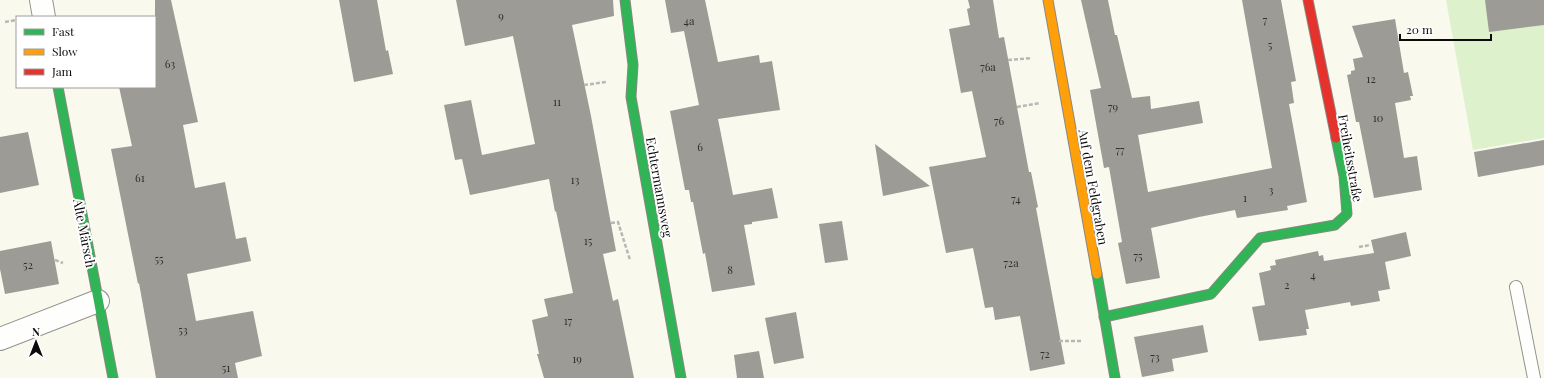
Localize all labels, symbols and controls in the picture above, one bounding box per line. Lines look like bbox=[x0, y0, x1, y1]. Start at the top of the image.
house number: 9 bbox=[498, 8, 504, 23]
house number: 7 bbox=[1263, 12, 1268, 27]
house number: 4a bbox=[684, 13, 695, 28]
legend bbox=[16, 16, 156, 88]
scale bar bbox=[1400, 16, 1491, 42]
text: 20 m bbox=[1406, 21, 1433, 37]
text: Fast bbox=[52, 23, 75, 39]
house number: 5 bbox=[1268, 37, 1273, 52]
text: Slow bbox=[52, 43, 78, 59]
house number: 63 bbox=[165, 56, 175, 71]
house number: 76a bbox=[980, 59, 996, 74]
text: Jam bbox=[51, 63, 73, 79]
house number: 12 bbox=[1366, 71, 1376, 86]
house number: 11 bbox=[553, 94, 561, 109]
house number: 79 bbox=[1108, 99, 1118, 114]
house number: 10 bbox=[1373, 110, 1384, 125]
house number: 76 bbox=[994, 113, 1004, 128]
street label: Freiheitsstraße bbox=[1335, 113, 1367, 204]
street label: Auf dem Feldgraben bbox=[1075, 127, 1113, 247]
street label: Echtermannsweg bbox=[643, 136, 677, 239]
house number: 6 bbox=[697, 139, 703, 154]
house number: 77 bbox=[1116, 142, 1125, 157]
house number: 61 bbox=[135, 170, 145, 185]
house number: 13 bbox=[571, 172, 579, 187]
house number: 3 bbox=[1269, 182, 1274, 197]
house number: 1 bbox=[1243, 190, 1247, 205]
house number: 74 bbox=[1011, 191, 1021, 206]
street label: Alte Märsch bbox=[70, 196, 100, 269]
house number: 15 bbox=[584, 233, 593, 248]
house number: 75 bbox=[1133, 248, 1143, 263]
house number: 55 bbox=[154, 251, 164, 266]
house number: 72a bbox=[1003, 255, 1019, 270]
house number: 52 bbox=[23, 257, 33, 272]
house number: 8 bbox=[727, 262, 733, 277]
house number: 4 bbox=[1310, 267, 1316, 282]
house number: 2 bbox=[1284, 277, 1290, 292]
house number: 17 bbox=[564, 313, 573, 328]
north arrow bbox=[16, 322, 56, 362]
house number: 53 bbox=[178, 322, 188, 337]
text: N bbox=[32, 324, 40, 339]
house number: 72 bbox=[1040, 346, 1050, 361]
house number: 73 bbox=[1150, 349, 1160, 364]
house number: 19 bbox=[572, 351, 582, 366]
house number: 51 bbox=[222, 360, 230, 375]

